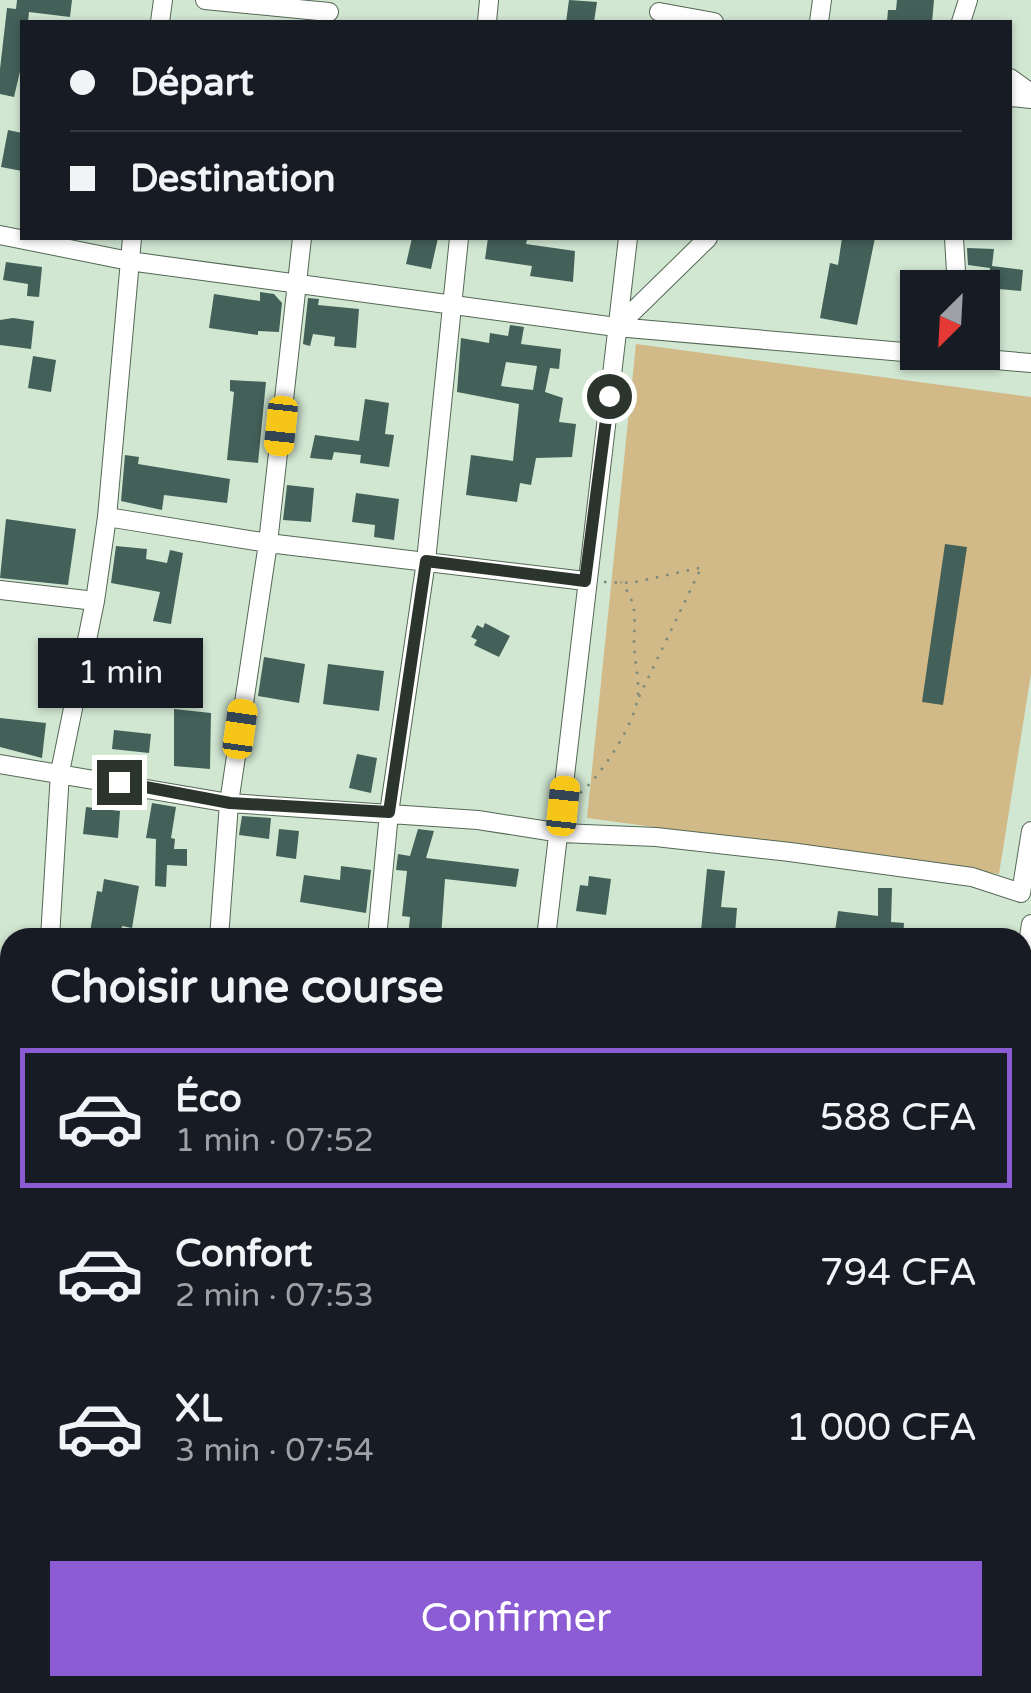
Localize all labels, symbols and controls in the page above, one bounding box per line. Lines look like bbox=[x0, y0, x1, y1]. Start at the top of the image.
text: Départ bbox=[130, 60, 254, 106]
text: Destination bbox=[130, 156, 336, 202]
north arrow bbox=[900, 270, 1000, 370]
map controls bbox=[900, 270, 1000, 370]
route start bbox=[587, 374, 632, 419]
car bbox=[263, 395, 299, 457]
callout: 1 min bbox=[36, 637, 202, 707]
text: 1 min bbox=[78, 654, 163, 692]
car bbox=[221, 697, 259, 761]
route end bbox=[97, 760, 142, 805]
car bbox=[545, 775, 581, 837]
text: Choisir une course bbox=[50, 961, 444, 1015]
icon: car bbox=[55, 1073, 145, 1163]
text: Éco bbox=[175, 1076, 242, 1122]
text: 588 CFA bbox=[820, 1095, 977, 1141]
text: 1 min · 07:52 bbox=[175, 1122, 374, 1160]
icon: car bbox=[55, 1228, 145, 1318]
text: Confort bbox=[175, 1231, 312, 1277]
text: 794 CFA bbox=[820, 1250, 977, 1296]
text: 2 min · 07:53 bbox=[175, 1277, 374, 1315]
icon: car bbox=[55, 1383, 145, 1473]
text: XL bbox=[175, 1386, 222, 1432]
text: 1 000 CFA bbox=[786, 1405, 977, 1451]
text: 3 min · 07:54 bbox=[175, 1432, 374, 1470]
button: Confirmer bbox=[50, 1561, 982, 1676]

